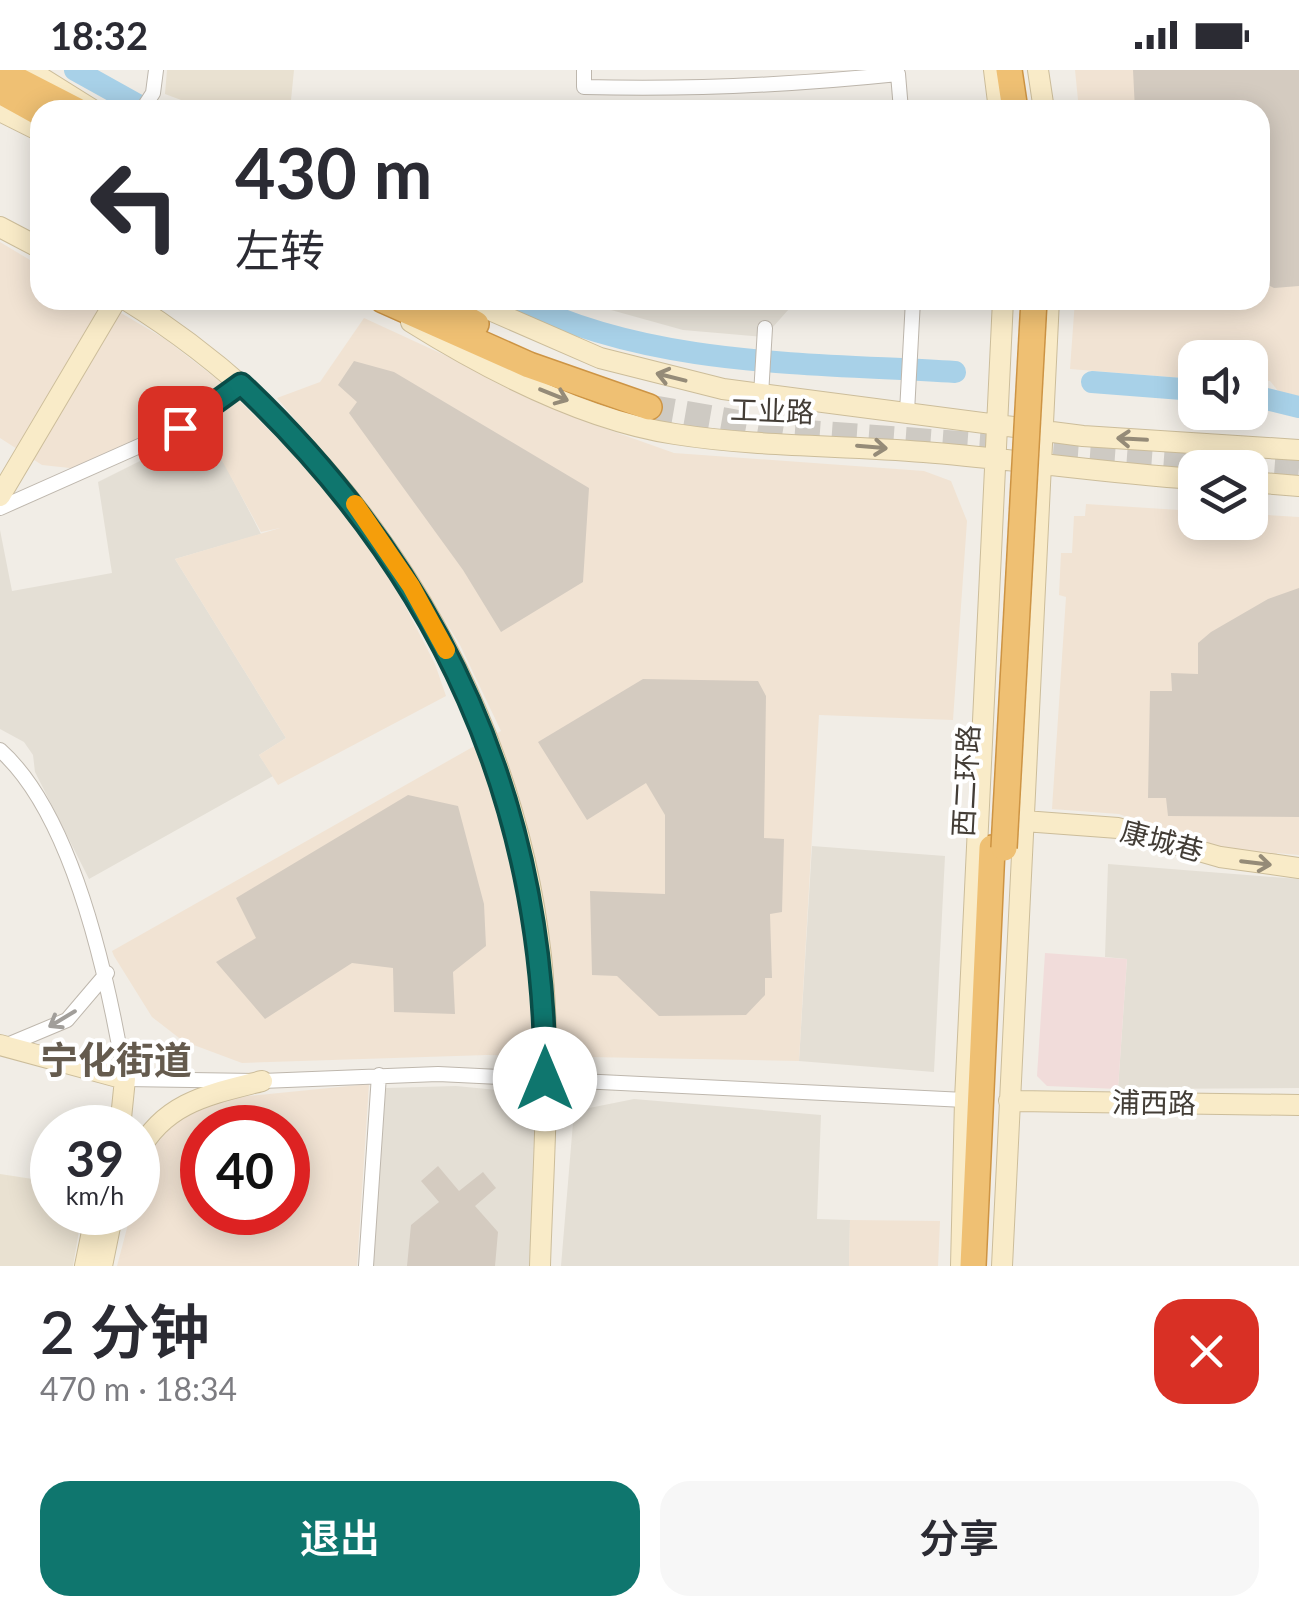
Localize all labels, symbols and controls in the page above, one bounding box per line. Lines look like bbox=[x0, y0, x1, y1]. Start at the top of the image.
text: 18:32 bbox=[50, 12, 148, 58]
text: 430 m bbox=[235, 130, 432, 214]
icon: left bbox=[70, 140, 200, 270]
text: 左转 bbox=[235, 223, 325, 277]
map controls bbox=[1178, 340, 1268, 540]
button: sound bbox=[1178, 340, 1268, 430]
one-way arrow bbox=[656, 367, 687, 386]
pin bbox=[138, 386, 223, 471]
one-way arrow bbox=[538, 387, 569, 405]
street label: 工业路 bbox=[729, 392, 815, 428]
icon: arrive bbox=[153, 401, 208, 456]
one-way arrow bbox=[1116, 429, 1148, 448]
one-way arrow bbox=[855, 438, 887, 457]
button: layers bbox=[1178, 450, 1268, 540]
street label: 西二环路 bbox=[945, 724, 985, 838]
street label: 康城巷 bbox=[1117, 813, 1207, 867]
one-way arrow bbox=[1240, 854, 1272, 873]
one-way arrow bbox=[49, 1009, 77, 1029]
position arrow bbox=[493, 1027, 597, 1131]
district label: 宁化街道 bbox=[40, 1036, 192, 1082]
street label: 浦西路 bbox=[1112, 1084, 1196, 1120]
speed limit sign: 40 bbox=[180, 1105, 310, 1235]
text: 39 bbox=[66, 1128, 124, 1188]
text: km/h bbox=[66, 1180, 124, 1210]
text: 2 分钟 bbox=[40, 1295, 210, 1367]
button: close bbox=[1154, 1299, 1259, 1404]
text: 470 m · 18:34 bbox=[40, 1369, 237, 1408]
button: 退出 bbox=[40, 1481, 640, 1596]
button: 分享 bbox=[660, 1481, 1259, 1596]

